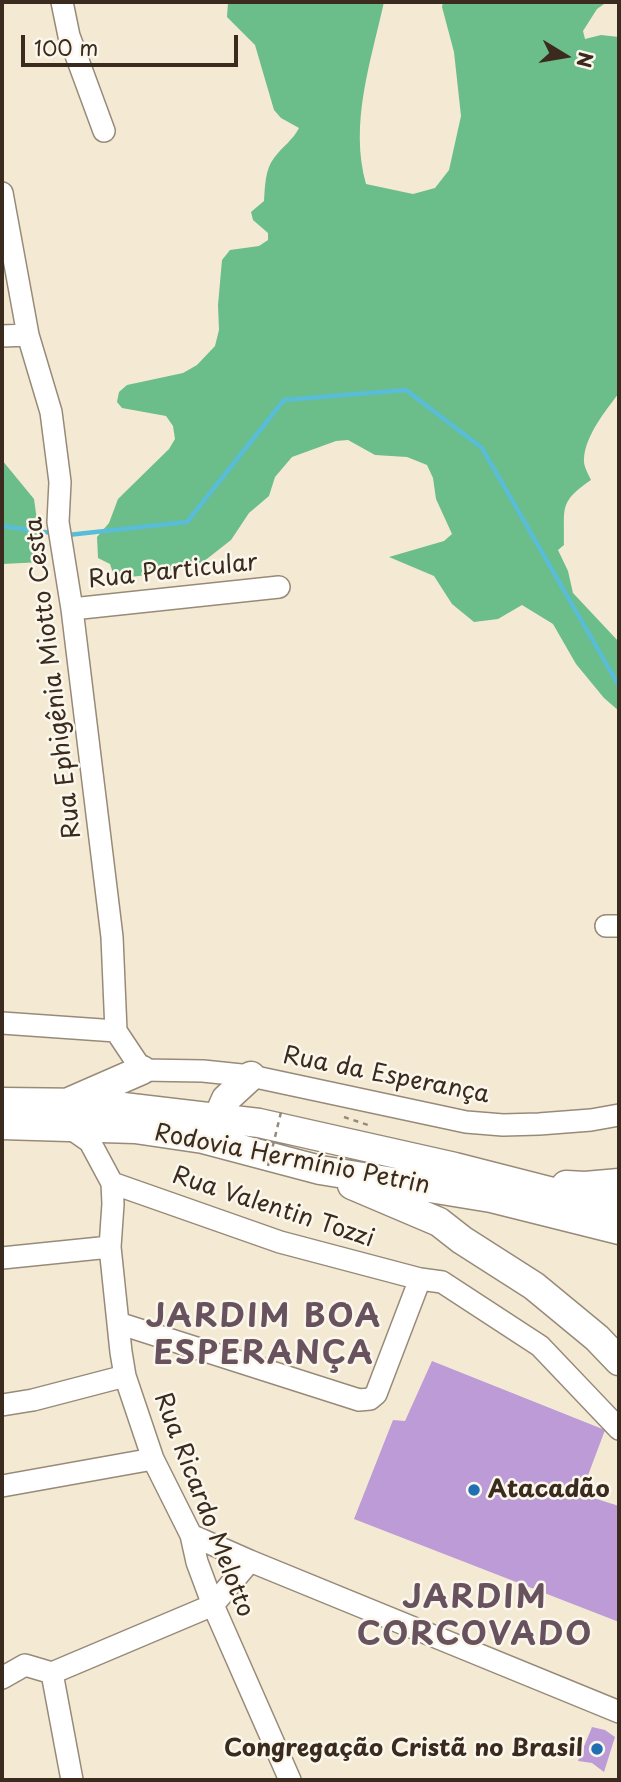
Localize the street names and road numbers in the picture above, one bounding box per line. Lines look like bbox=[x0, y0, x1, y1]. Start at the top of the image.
street label: Rua Ephigênia Miotto Cesta bbox=[20, 516, 88, 840]
street label: Rua Particular bbox=[87, 549, 259, 595]
street label: Rua da Esperança bbox=[280, 1042, 492, 1110]
street label: Rodovia Hermínio Petrin bbox=[152, 1119, 432, 1201]
street label: Rua Valentin Tozzi bbox=[168, 1162, 378, 1254]
street label: Rua Ricardo Melotto bbox=[147, 1389, 259, 1621]

